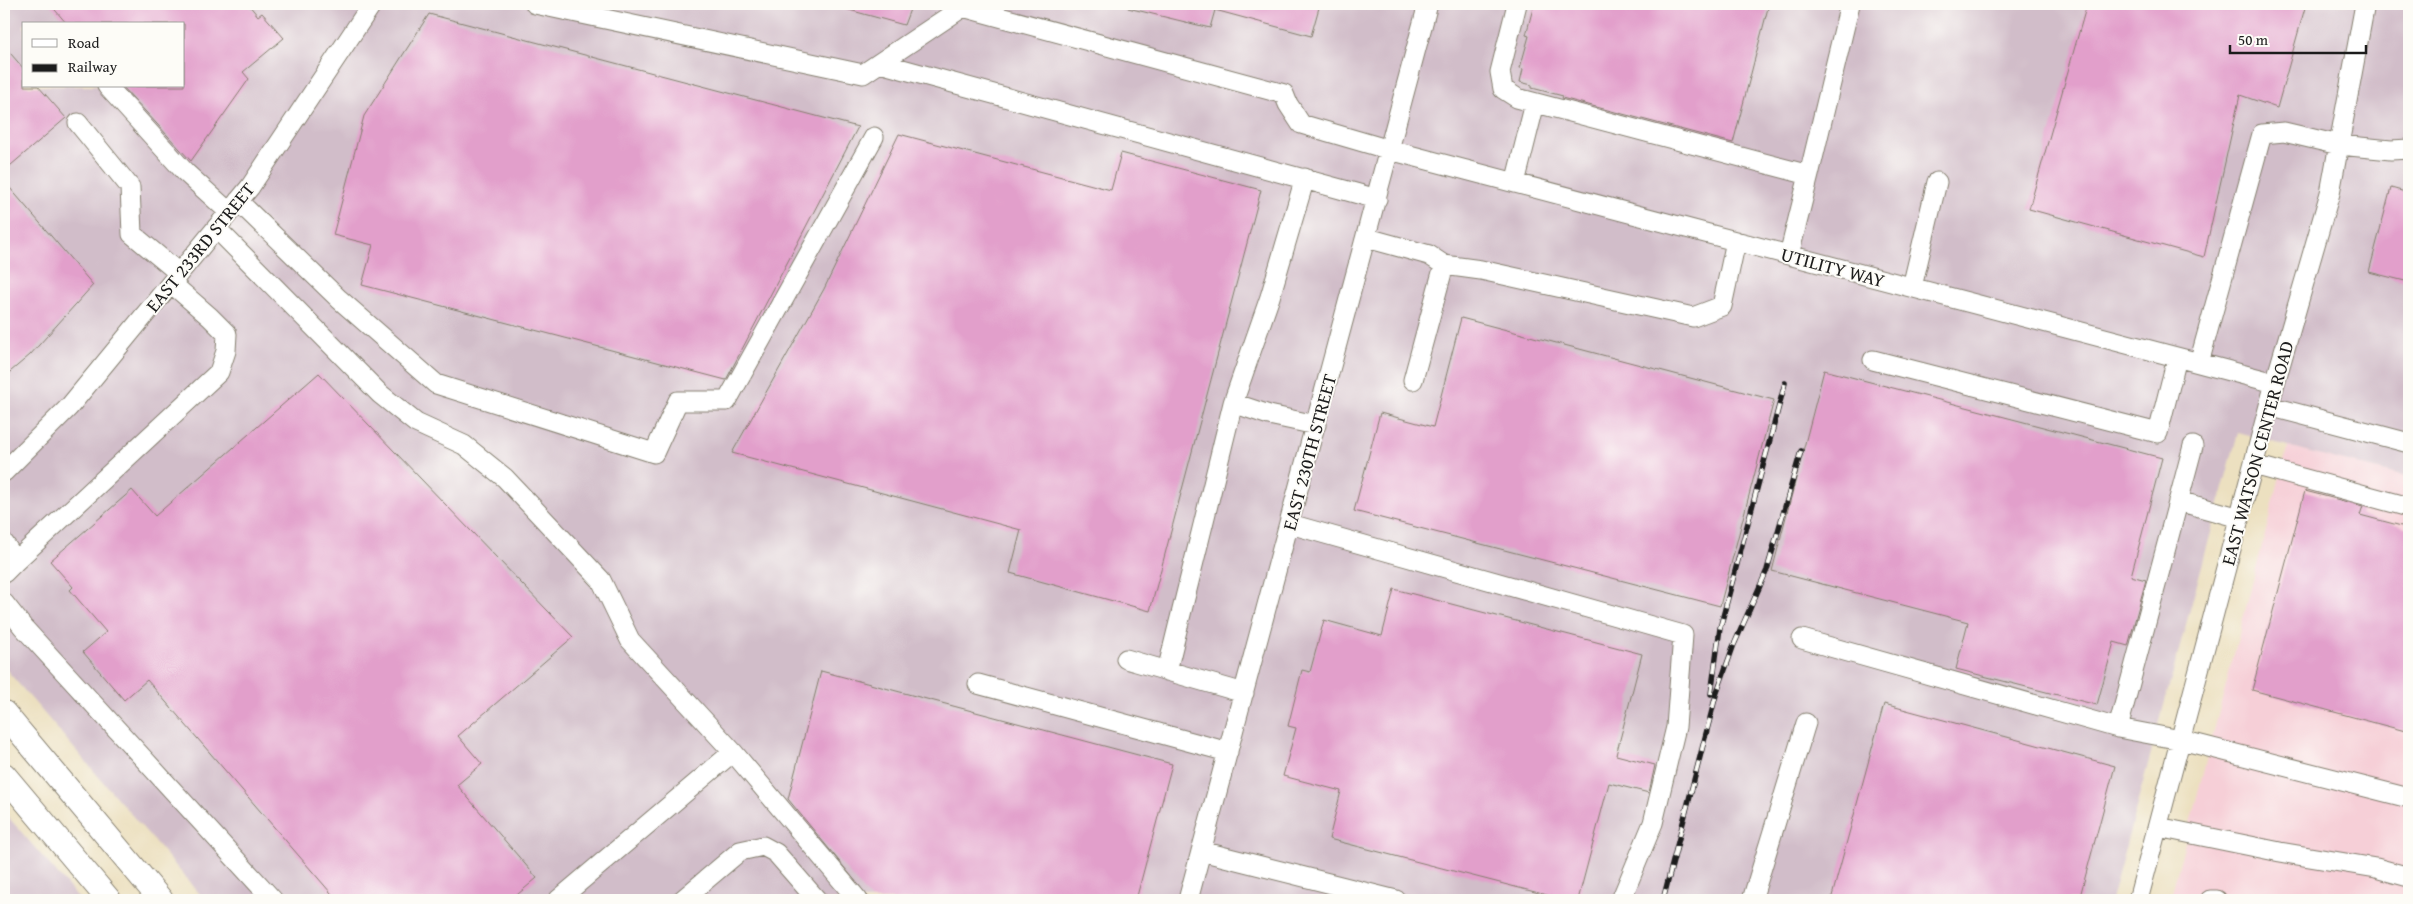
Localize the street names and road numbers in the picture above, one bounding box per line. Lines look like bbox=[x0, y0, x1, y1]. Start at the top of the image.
street label: EAST 233RD STREET bbox=[139, 176, 261, 318]
street label: UTILITY WAY bbox=[1778, 240, 1889, 294]
street label: EAST WATSON CENTER ROAD bbox=[2214, 338, 2300, 568]
street label: EAST 230TH STREET bbox=[1275, 370, 1343, 533]

